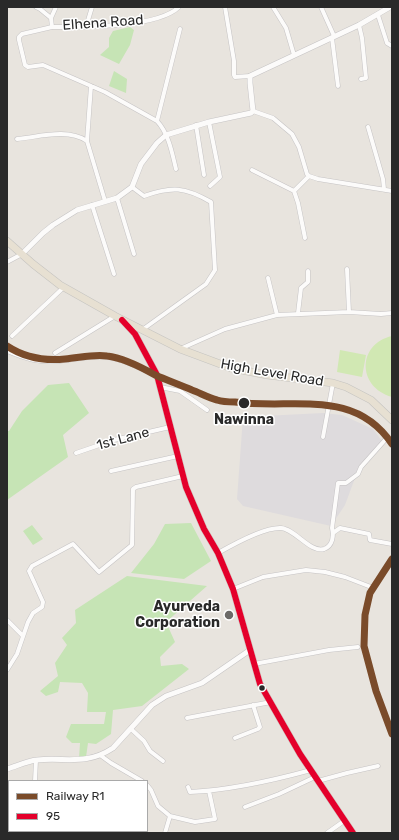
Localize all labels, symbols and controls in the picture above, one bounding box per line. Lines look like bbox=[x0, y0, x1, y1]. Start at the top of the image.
street label: Elhena Road bbox=[62, 12, 144, 34]
street label: High Level Road bbox=[219, 356, 325, 390]
marker: Nawinna bbox=[237, 396, 251, 410]
place label: Nawinna bbox=[214, 412, 274, 428]
street label: 1st Lane bbox=[95, 424, 151, 454]
place label: Ayurveda Corporation bbox=[135, 599, 220, 632]
marker: Ayurveda Corporation bbox=[223, 609, 235, 621]
unlabelled marker bbox=[257, 683, 267, 693]
legend bbox=[8, 780, 148, 832]
text: Railway R1 bbox=[46, 789, 104, 803]
text: 95 bbox=[46, 809, 60, 823]

